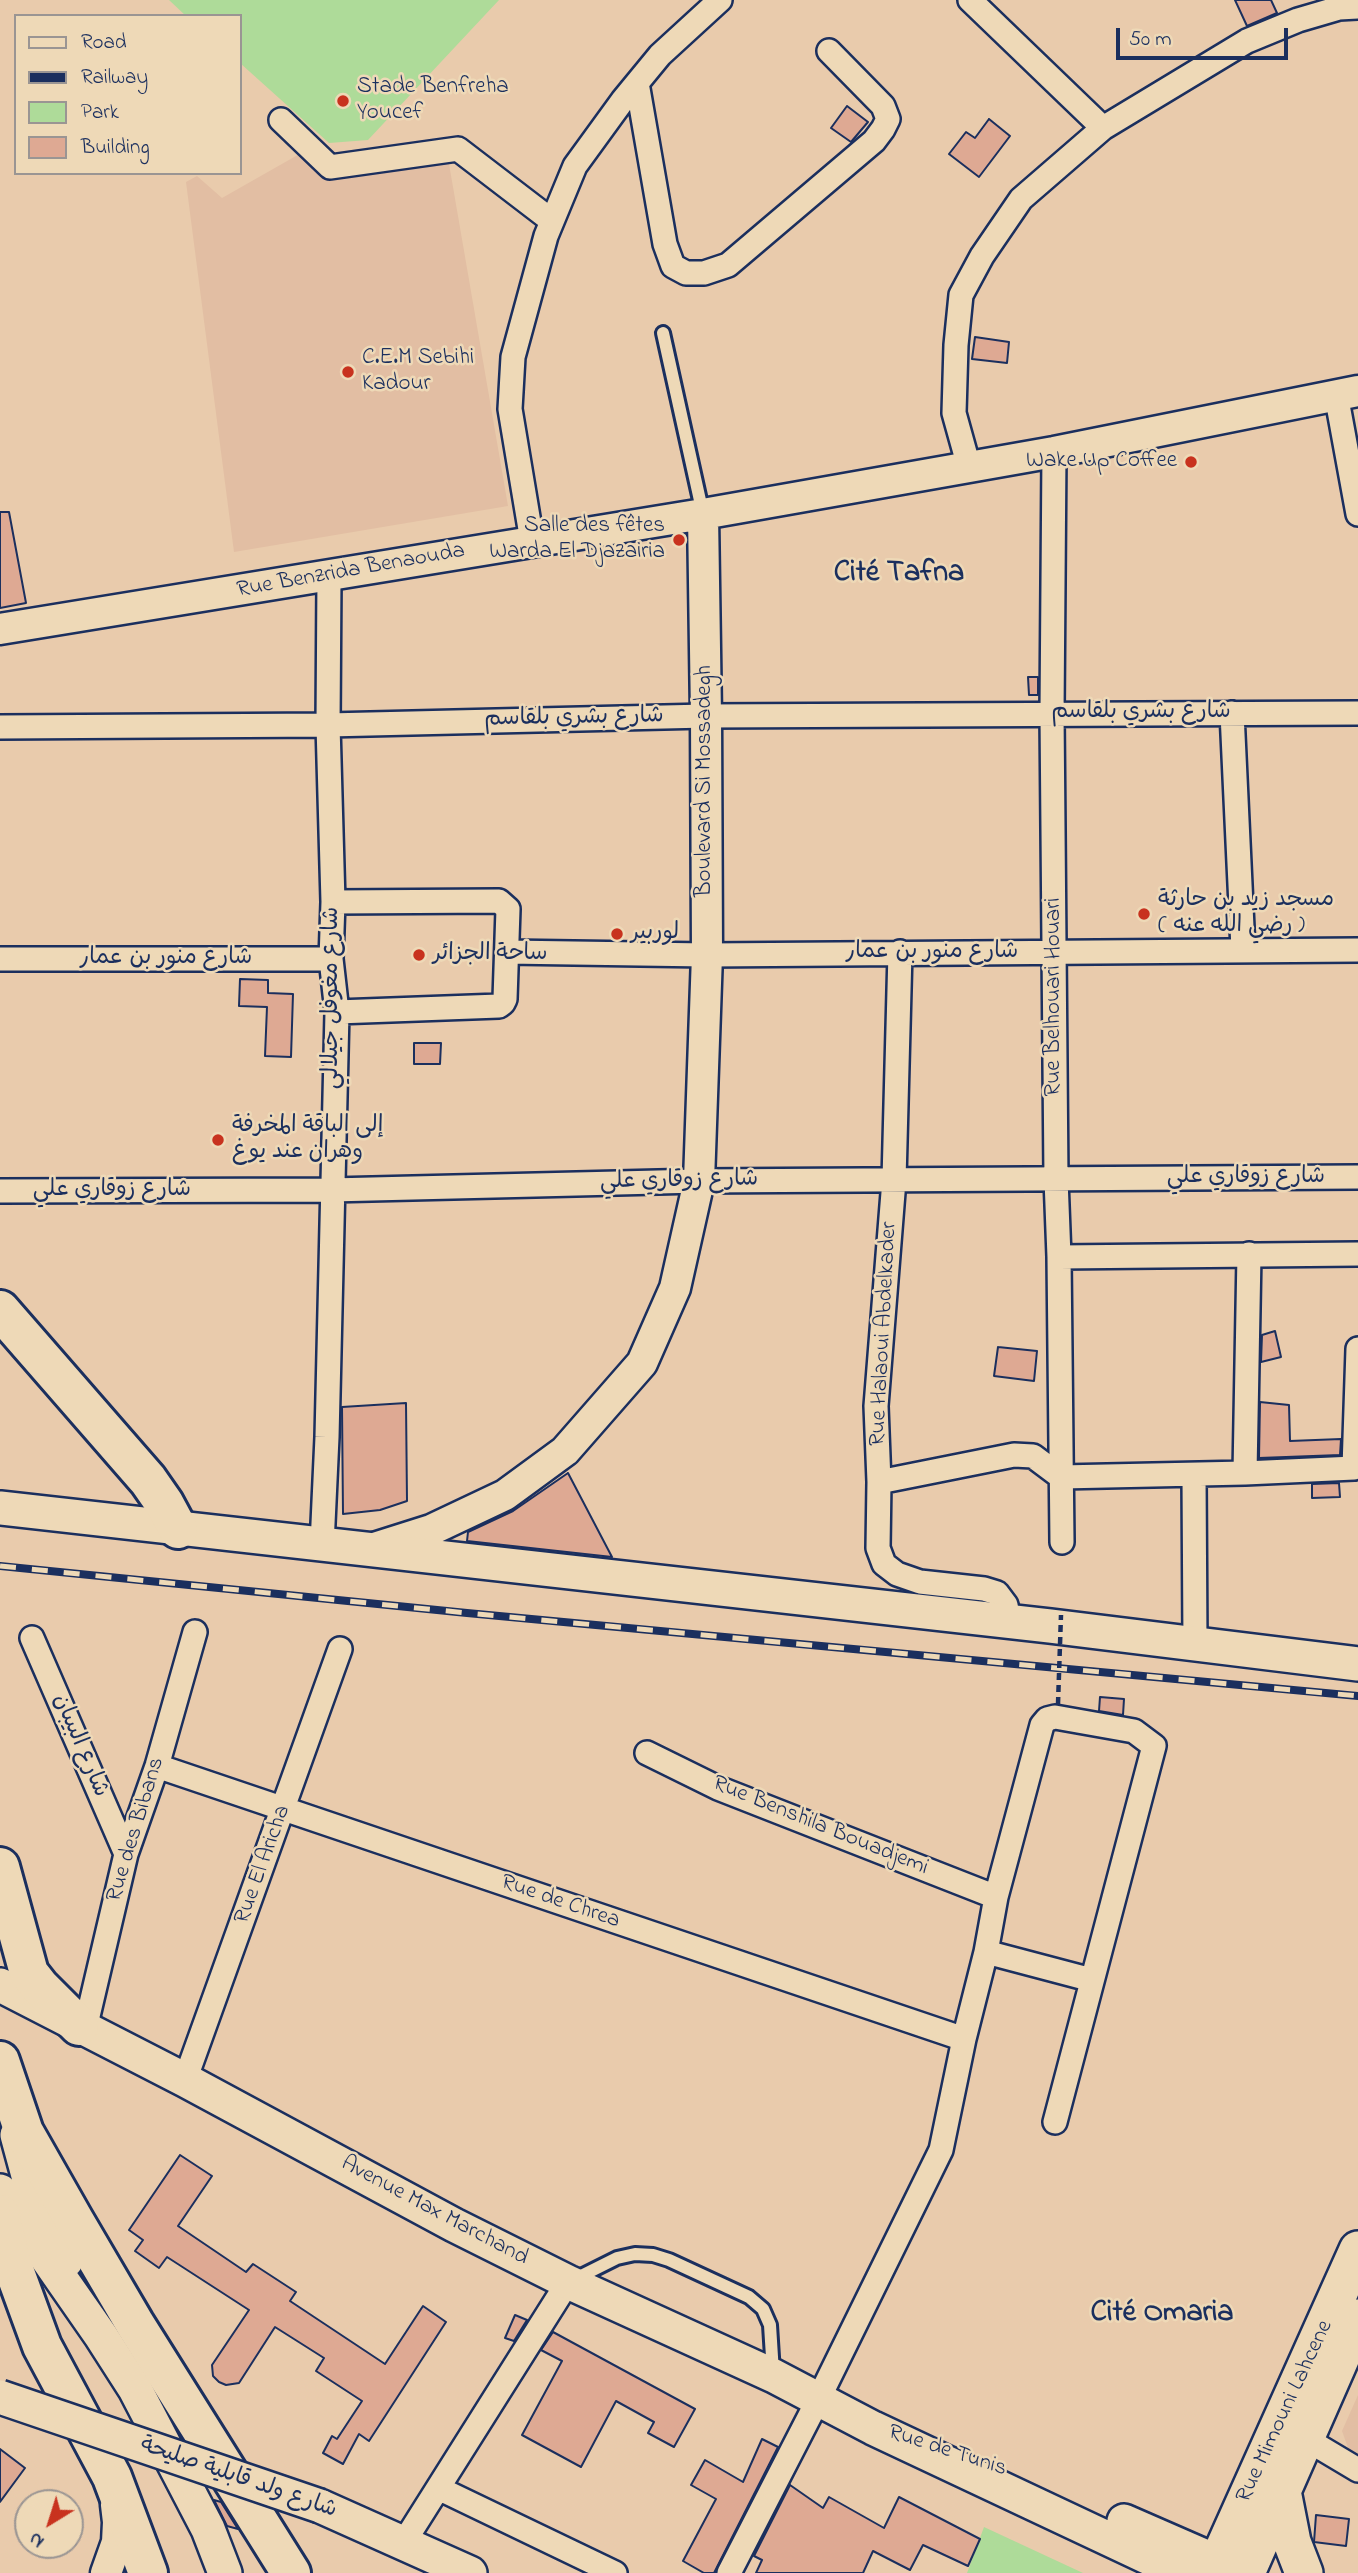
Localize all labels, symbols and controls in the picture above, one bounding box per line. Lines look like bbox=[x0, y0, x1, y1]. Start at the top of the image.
legend bbox=[14, 14, 242, 175]
scale bar bbox=[1120, 14, 1292, 58]
text: 50 m bbox=[1129, 25, 1172, 55]
text: Road bbox=[81, 28, 127, 58]
text: Railway bbox=[81, 63, 148, 93]
place label: Stade Benfreha Youcef bbox=[357, 74, 509, 128]
marker: Stade Benfreha Youcef bbox=[335, 93, 351, 109]
text: Park bbox=[81, 98, 119, 128]
text: Building bbox=[81, 133, 150, 163]
place label: C.E.M Sebihi Kadour bbox=[362, 345, 474, 399]
marker: C.E.M Sebihi Kadour bbox=[340, 364, 356, 380]
place label: Wake Up Coffee bbox=[1026, 448, 1177, 476]
marker: Wake Up Coffee bbox=[1183, 454, 1199, 470]
place label: Salle des fêtes Warda El Djazairia bbox=[489, 513, 665, 567]
marker: Salle des fêtes Warda El Djazairia bbox=[671, 532, 687, 548]
street label: Rue Benzrida Benaouda bbox=[235, 538, 467, 606]
district label: Cité Tafna bbox=[834, 557, 964, 593]
street label: Boulevard Si Mossadegh bbox=[692, 665, 720, 897]
street label: شارع بشري بلقاسم bbox=[1051, 699, 1231, 727]
street label: شارع بشري بلقاسم bbox=[484, 704, 664, 734]
place label: مسجد زيد بن حارثة ( رضي الله عنه ) bbox=[1158, 887, 1334, 941]
street label: Rue Belhouari Houari bbox=[1041, 897, 1069, 1097]
marker: مسجد زيد بن حارثة ( رضي الله عنه ) bbox=[1136, 906, 1152, 922]
street label: شارع مغوفل جيلالي bbox=[319, 907, 347, 1089]
place label: لوربير bbox=[631, 920, 679, 948]
marker: لوربير bbox=[609, 926, 625, 942]
street label: شارع منور بن عمار bbox=[846, 939, 1018, 967]
place label: ساحة الجزائر bbox=[433, 941, 548, 969]
street label: شارع منور بن عمار bbox=[80, 945, 252, 973]
marker: ساحة الجزائر bbox=[411, 947, 427, 963]
place label: إلى الباقة المخرفة وهران عند يوغ bbox=[232, 1113, 383, 1167]
marker: إلى الباقة المخرفة وهران عند يوغ bbox=[210, 1132, 226, 1148]
street label: شارع زوقاري علي bbox=[1167, 1164, 1325, 1192]
street label: شارع زوقاري علي bbox=[600, 1167, 758, 1197]
street label: شارع زوقاري علي bbox=[33, 1177, 191, 1205]
street label: Rue Halaoui Abdelkader bbox=[865, 1221, 905, 1447]
street label: شارع البيبان bbox=[45, 1690, 113, 1802]
street label: Rue des Bibans bbox=[102, 1754, 172, 1906]
street label: Rue Benshila Bouadjemi bbox=[708, 1771, 932, 1883]
street label: Rue El Aricha bbox=[230, 1802, 298, 1928]
street label: Rue de Chrea bbox=[497, 1870, 623, 1936]
street label: Avenue Max Marchand bbox=[336, 2151, 532, 2273]
district label: Cité Omaria bbox=[1091, 2297, 1233, 2333]
street label: Rue Mimouni Lahcene bbox=[1232, 2316, 1340, 2508]
street label: Rue de Tunis bbox=[884, 2420, 1010, 2484]
street label: شارع ولد قابلية صليحة bbox=[136, 2432, 340, 2526]
north arrow bbox=[14, 2489, 84, 2559]
text: N bbox=[24, 2525, 50, 2554]

